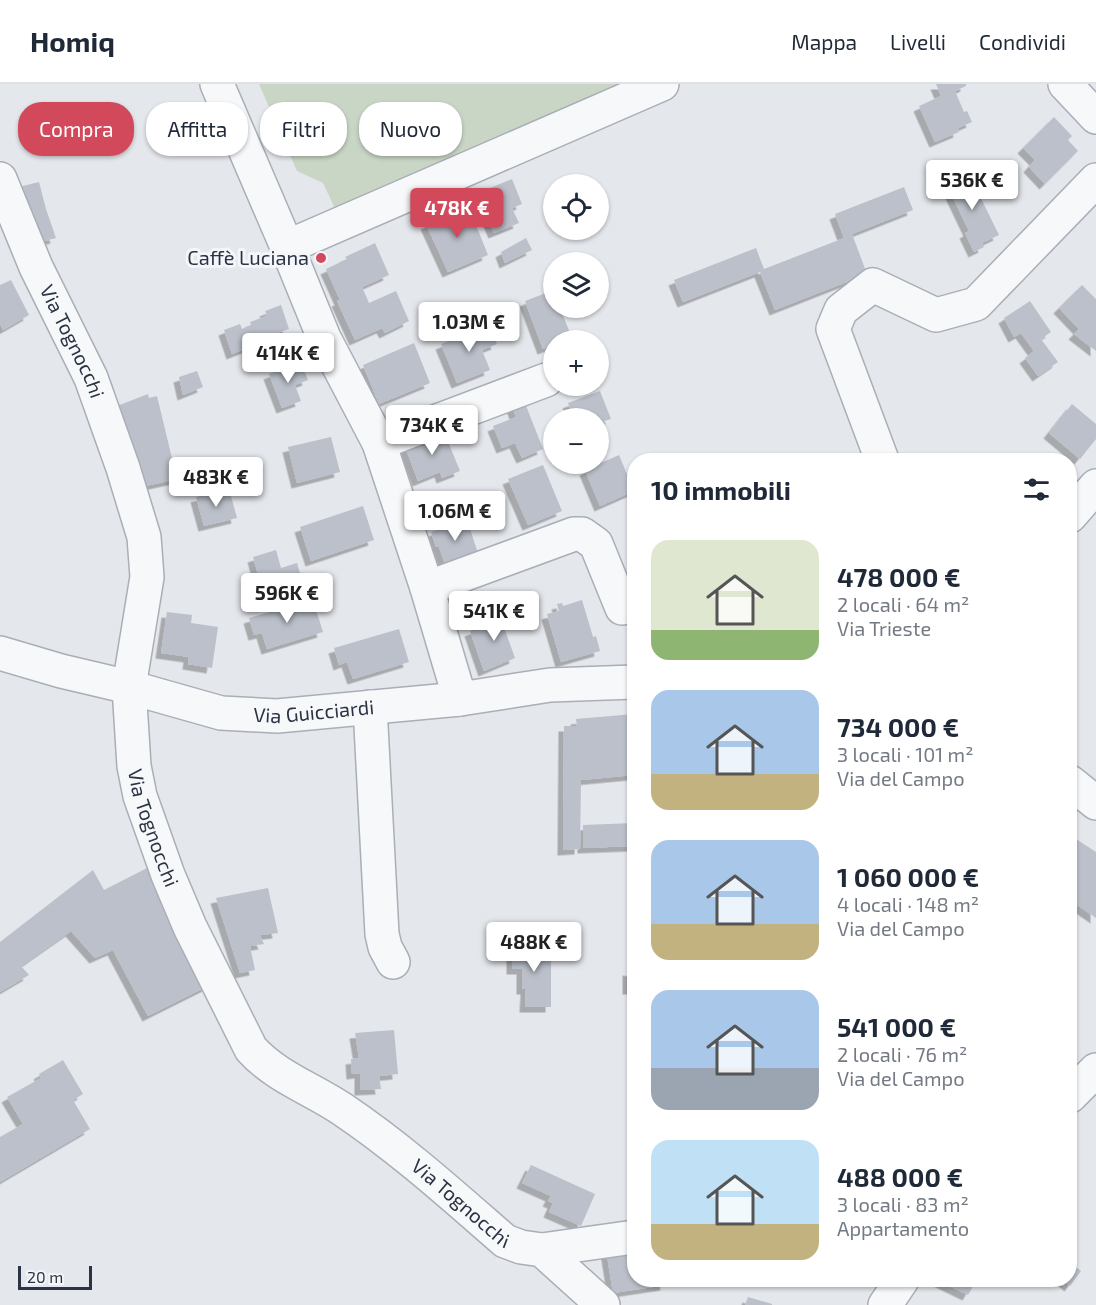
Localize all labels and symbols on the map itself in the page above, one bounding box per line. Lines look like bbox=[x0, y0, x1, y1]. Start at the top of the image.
pin: 536K € bbox=[923, 160, 1021, 211]
pin: 478K € bbox=[408, 188, 506, 239]
place label: Caffè Luciana bbox=[187, 245, 309, 269]
marker: Caffè Luciana bbox=[314, 251, 328, 265]
street label: Via Tognocchi bbox=[36, 280, 110, 401]
pin: 1.03M € bbox=[414, 302, 524, 353]
pin: 414K € bbox=[239, 333, 337, 384]
pin: 734K € bbox=[383, 405, 481, 456]
pin: 483K € bbox=[167, 457, 265, 508]
pin: 1.06M € bbox=[400, 491, 510, 542]
pin: 596K € bbox=[238, 573, 336, 624]
pin: 541K € bbox=[445, 591, 543, 642]
street label: Via Guicciardi bbox=[253, 694, 375, 727]
street label: Via Tognocchi bbox=[124, 767, 185, 890]
pin: 488K € bbox=[485, 922, 583, 973]
street label: Via Tognocchi bbox=[407, 1153, 513, 1253]
scale bar bbox=[18, 1263, 92, 1290]

